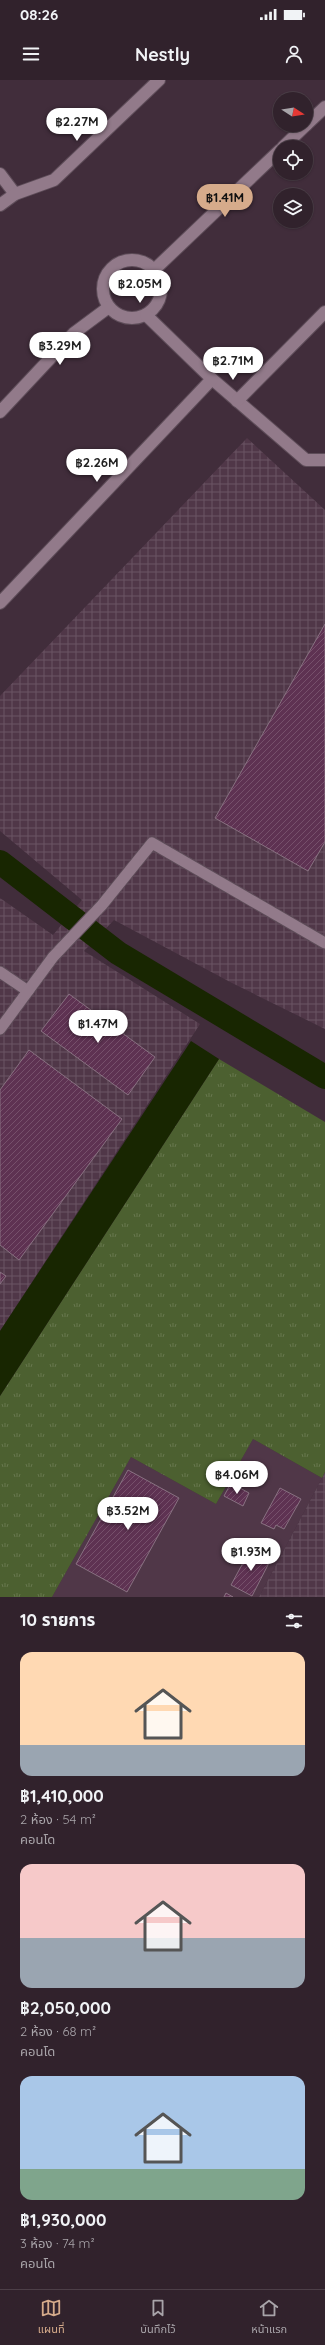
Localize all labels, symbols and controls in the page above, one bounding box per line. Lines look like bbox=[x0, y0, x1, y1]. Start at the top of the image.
text: 08:26 bbox=[20, 5, 58, 24]
icon: menu bbox=[20, 43, 42, 65]
text: Nestly bbox=[135, 43, 190, 66]
icon: person bbox=[283, 43, 305, 65]
north arrow bbox=[273, 92, 313, 132]
map controls bbox=[273, 92, 313, 228]
pin: ฿2.27M bbox=[44, 108, 110, 142]
text: ฿2.27M bbox=[55, 113, 99, 129]
button: locate bbox=[273, 140, 313, 180]
pin: ฿1.41M bbox=[192, 184, 258, 218]
button: layers bbox=[273, 188, 313, 228]
text: ฿1.41M bbox=[206, 189, 244, 205]
pin: ฿2.05M bbox=[107, 270, 173, 304]
text: ฿2.05M bbox=[118, 275, 162, 291]
pin: ฿3.29M bbox=[27, 332, 93, 366]
text: ฿3.29M bbox=[38, 337, 82, 353]
pin: ฿2.71M bbox=[200, 347, 266, 381]
text: ฿2.71M bbox=[212, 352, 254, 368]
pin: ฿2.26M bbox=[64, 449, 130, 483]
text: ฿2.26M bbox=[75, 454, 119, 470]
pin: ฿1.47M bbox=[65, 1010, 131, 1044]
text: ฿1.47M bbox=[78, 1015, 118, 1031]
pin: ฿4.06M bbox=[204, 1461, 270, 1495]
text: ฿4.06M bbox=[215, 1466, 259, 1482]
pin: ฿3.52M bbox=[95, 1497, 161, 1531]
text: ฿3.52M bbox=[106, 1502, 150, 1518]
pin: ฿1.93M bbox=[218, 1538, 284, 1572]
text: ฿1.93M bbox=[231, 1543, 271, 1559]
text: 10 รายการ bbox=[20, 1609, 95, 1630]
icon: filters bbox=[283, 1610, 305, 1632]
icon: home bbox=[127, 1678, 199, 1750]
text: ฿1,410,000 bbox=[20, 1785, 104, 1806]
text: 2 ห้อง · 54 m² bbox=[20, 1811, 96, 1827]
text: คอนโด bbox=[20, 1831, 55, 1847]
icon: home bbox=[127, 1890, 199, 1962]
text: ฿2,050,000 bbox=[20, 1997, 111, 2018]
text: 2 ห้อง · 68 m² bbox=[20, 2023, 96, 2039]
text: คอนโด bbox=[20, 2043, 55, 2059]
icon: home bbox=[127, 2102, 199, 2174]
text: ฿1,930,000 bbox=[20, 2209, 106, 2230]
text: 3 ห้อง · 74 m² bbox=[20, 2235, 95, 2251]
text: คอนโด bbox=[20, 2255, 55, 2271]
tab: แผนที่ bbox=[38, 2297, 65, 2338]
tab: บันทึกไว้ bbox=[140, 2297, 176, 2338]
tab: หน้าแรก bbox=[251, 2297, 287, 2338]

